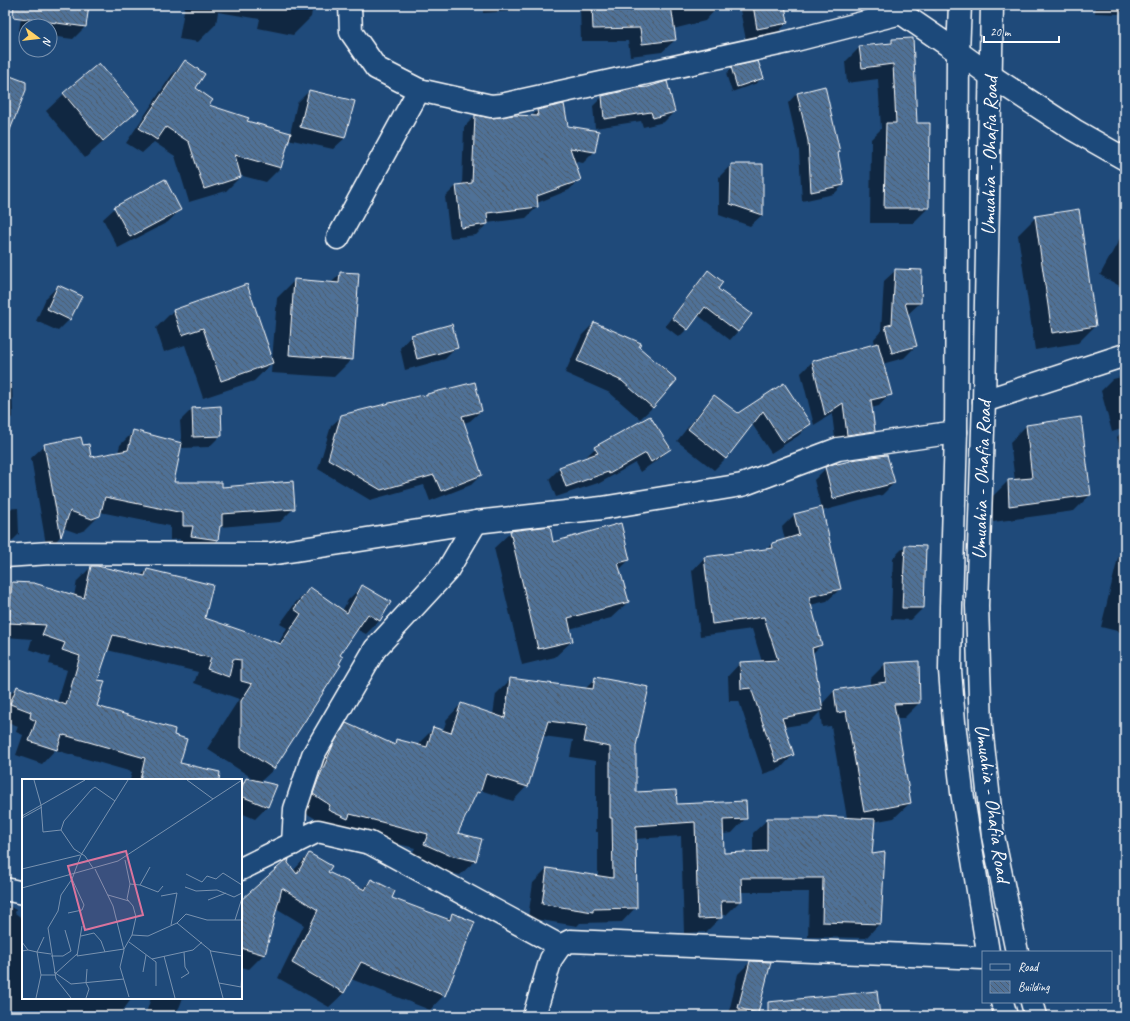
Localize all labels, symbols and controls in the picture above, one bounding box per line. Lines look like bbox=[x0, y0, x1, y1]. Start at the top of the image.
north arrow bbox=[18, 18, 58, 58]
scale bar bbox=[984, 18, 1059, 44]
text: 20 m bbox=[990, 24, 1012, 40]
text: N bbox=[39, 35, 55, 48]
street label: Umuahia - Ohafia Road bbox=[976, 73, 1003, 236]
street label: Umuahia - Ohafia Road bbox=[966, 397, 997, 560]
street label: Umuahia - Ohafia Road bbox=[969, 723, 1016, 887]
inset map bbox=[22, 779, 242, 999]
legend bbox=[982, 951, 1112, 1003]
text: Road bbox=[1018, 959, 1040, 975]
text: Building bbox=[1018, 979, 1050, 995]

